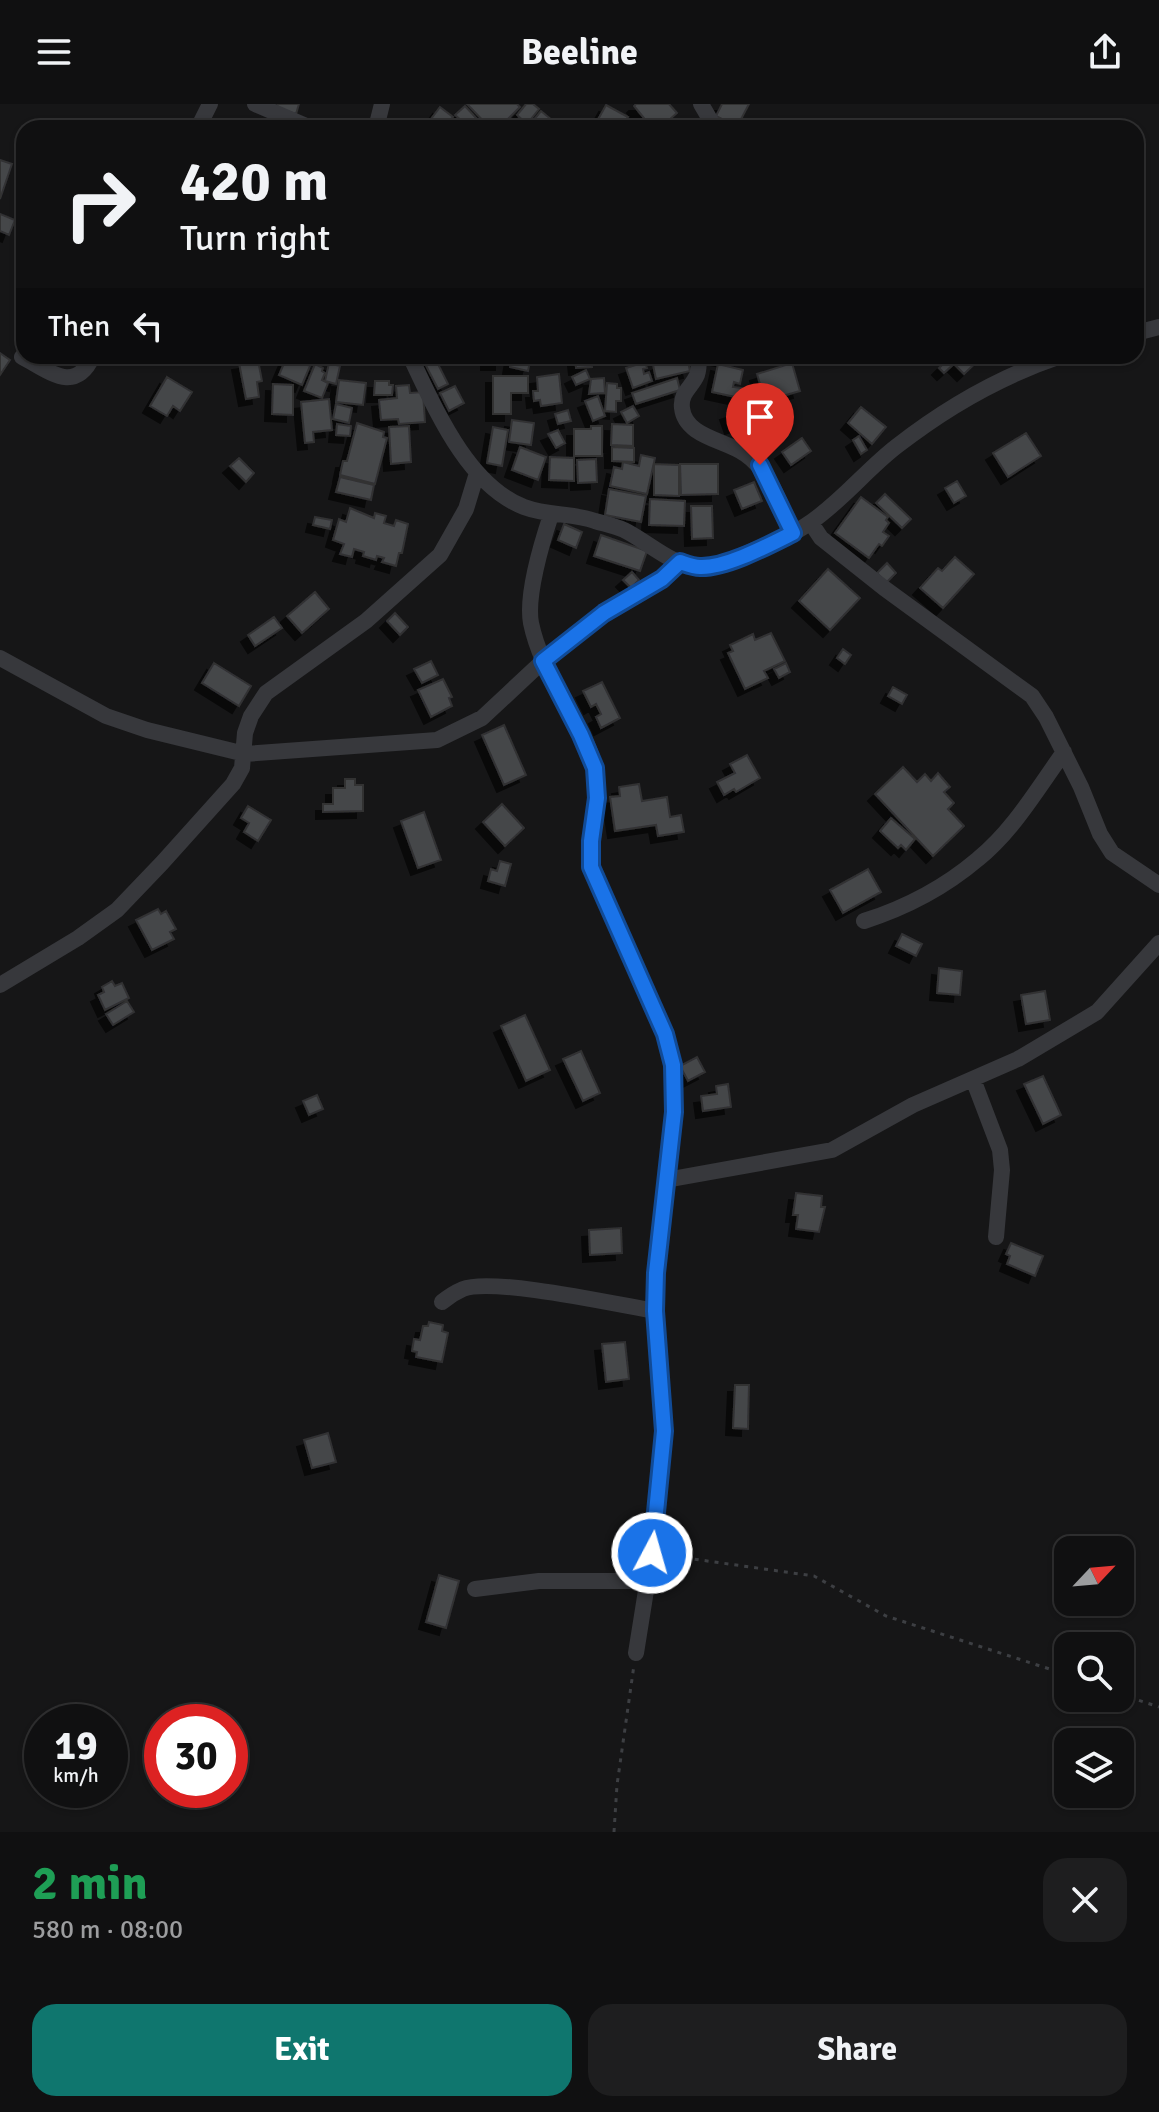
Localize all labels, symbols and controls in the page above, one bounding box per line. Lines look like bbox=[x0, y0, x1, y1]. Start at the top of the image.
icon: menu bbox=[32, 30, 76, 74]
text: Beeline bbox=[521, 30, 638, 75]
icon: share bbox=[1083, 30, 1127, 74]
text: 420 m bbox=[180, 147, 328, 216]
icon: right bbox=[48, 152, 152, 256]
text: Turn right bbox=[180, 216, 330, 261]
icon: left bbox=[126, 304, 170, 348]
text: Then bbox=[48, 308, 110, 345]
pin bbox=[726, 383, 794, 465]
icon: arrive bbox=[738, 395, 782, 439]
position arrow bbox=[610, 1511, 694, 1595]
north arrow bbox=[1054, 1536, 1134, 1616]
map controls bbox=[1054, 1536, 1134, 1808]
button: search bbox=[1054, 1632, 1134, 1712]
speed limit sign: 30 bbox=[144, 1704, 248, 1808]
text: 19 bbox=[54, 1721, 98, 1771]
button: layers bbox=[1054, 1728, 1134, 1808]
text: km/h bbox=[53, 1763, 99, 1788]
text: 2 min bbox=[32, 1854, 148, 1913]
button: close bbox=[1043, 1858, 1127, 1942]
text: 580 m · 08:00 bbox=[32, 1914, 183, 1946]
button: Exit bbox=[32, 2004, 572, 2096]
button: Share bbox=[588, 2004, 1127, 2096]

